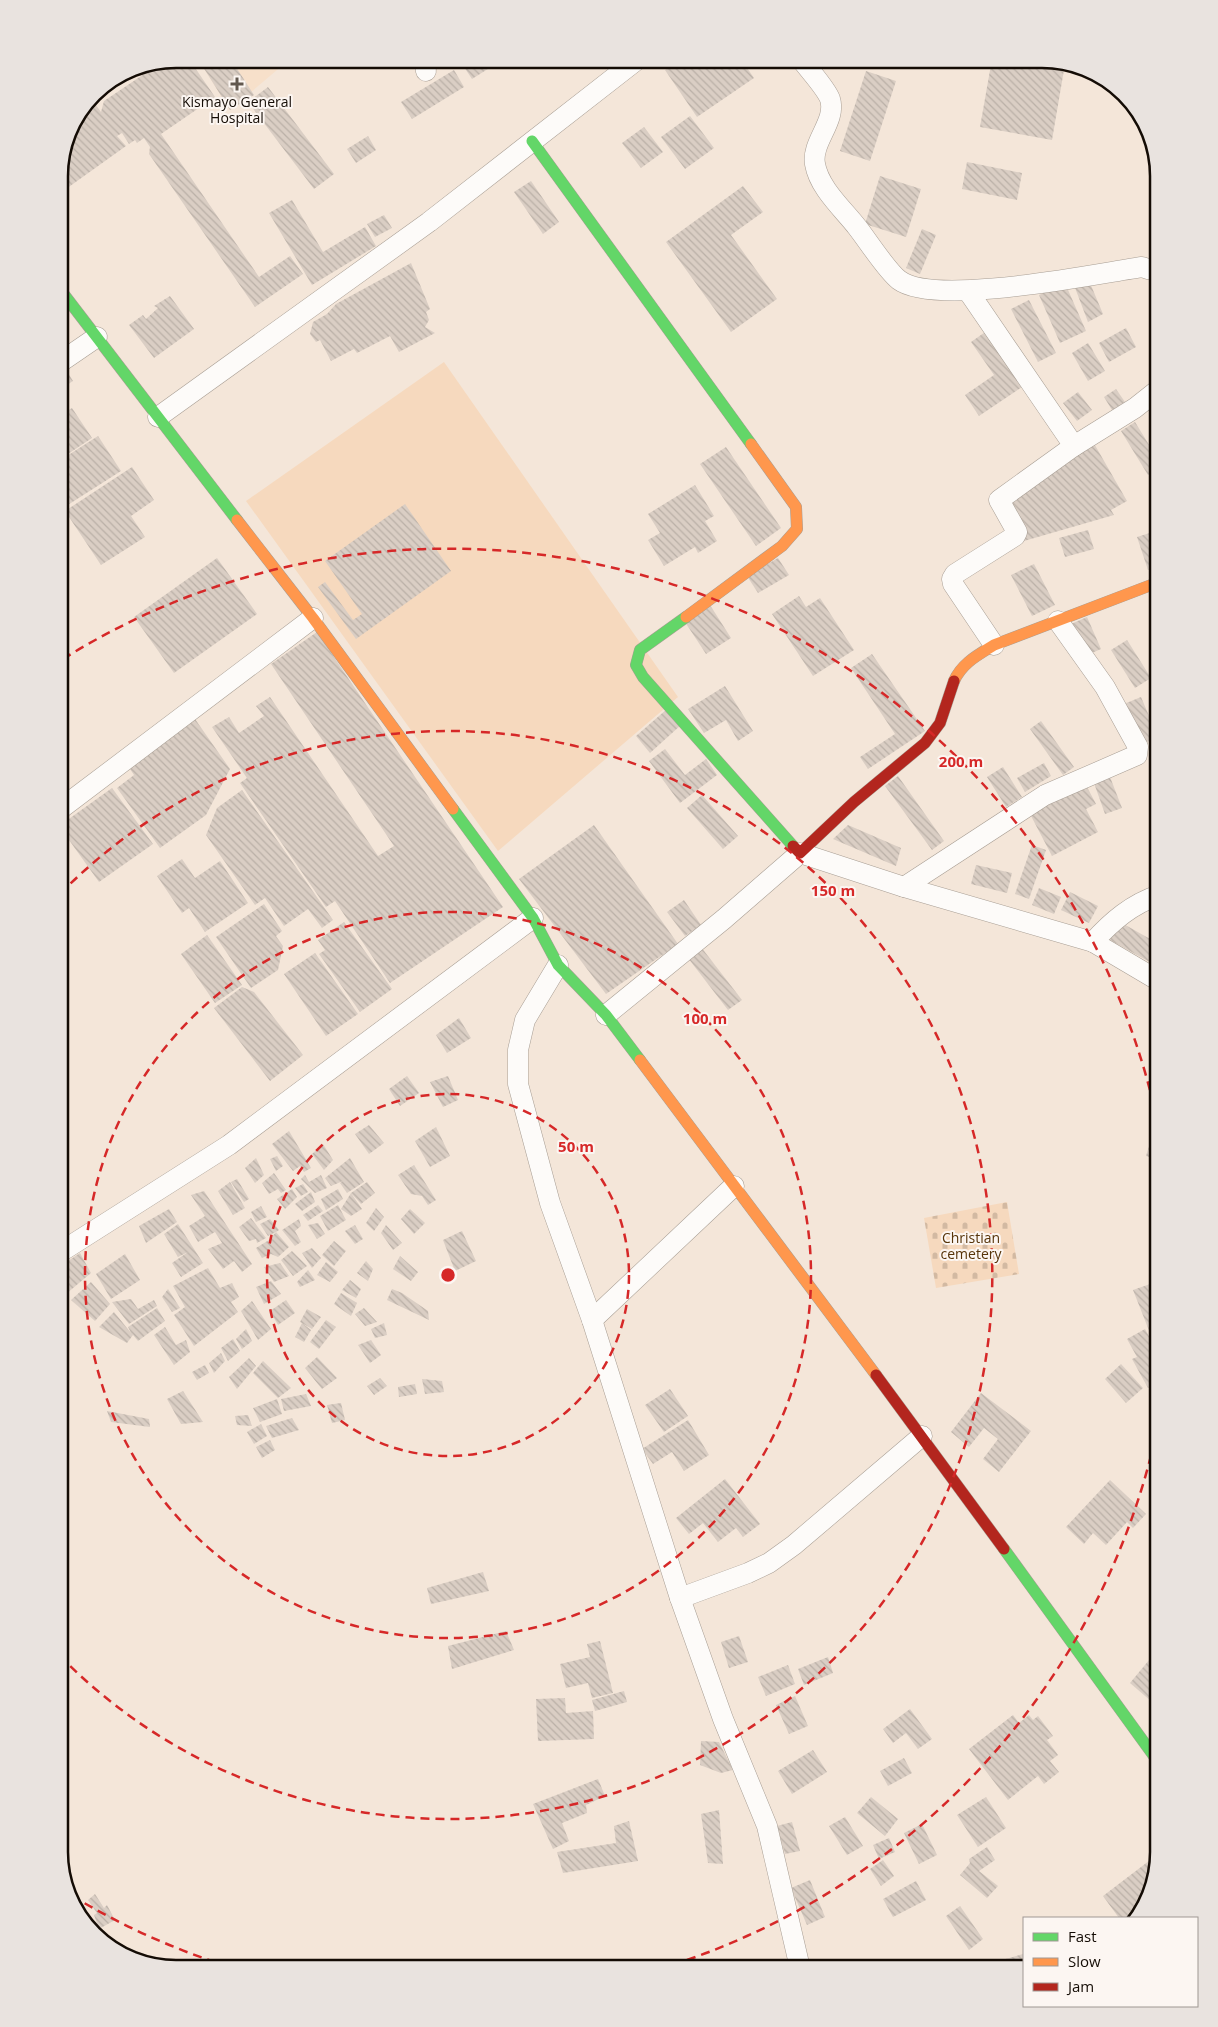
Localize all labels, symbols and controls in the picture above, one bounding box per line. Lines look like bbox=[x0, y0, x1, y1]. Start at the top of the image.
marker: Kismayo General Hospital bbox=[230, 77, 244, 91]
place label: Kismayo General Hospital bbox=[182, 92, 292, 127]
text: 200 m bbox=[939, 751, 983, 771]
text: 150 m bbox=[811, 880, 855, 900]
text: 100 m bbox=[683, 1008, 727, 1028]
text: 50 m bbox=[558, 1136, 594, 1156]
park label: Christian cemetery bbox=[941, 1228, 1002, 1263]
centre of rings bbox=[439, 1266, 457, 1284]
legend bbox=[1023, 1917, 1198, 2007]
text: Fast bbox=[1068, 1926, 1097, 1946]
text: Slow bbox=[1068, 1951, 1101, 1971]
text: Jam bbox=[1066, 1976, 1094, 1996]

